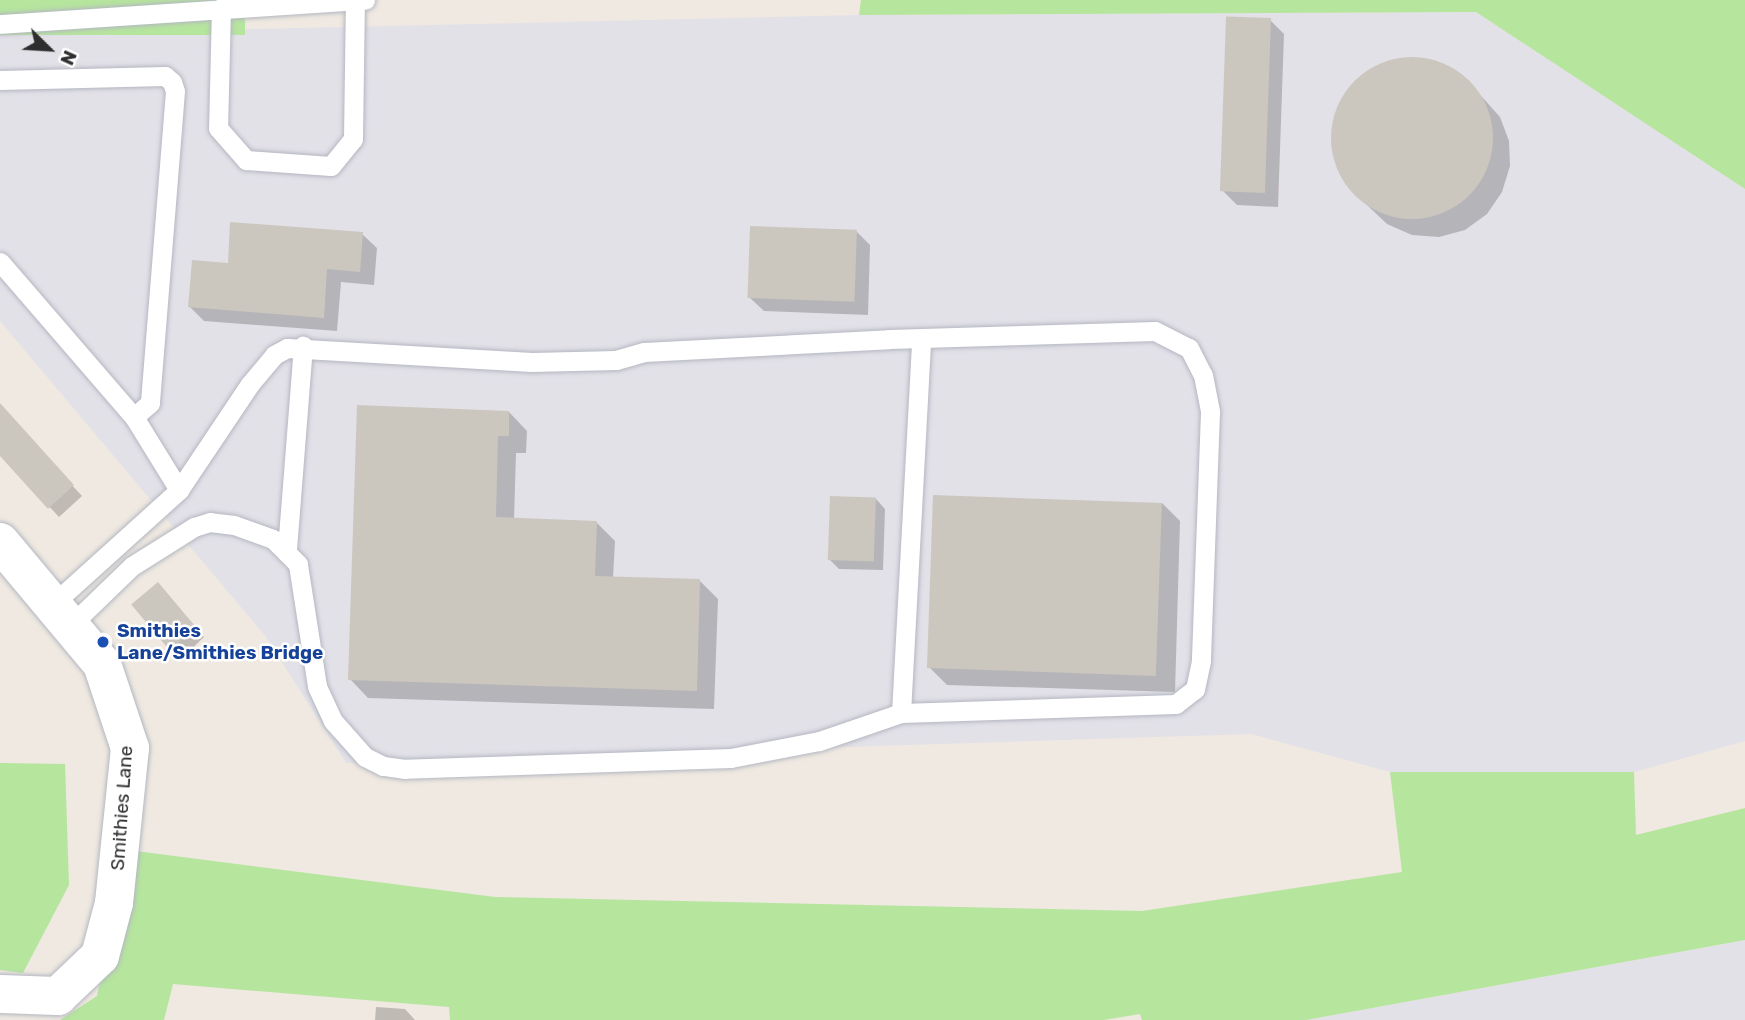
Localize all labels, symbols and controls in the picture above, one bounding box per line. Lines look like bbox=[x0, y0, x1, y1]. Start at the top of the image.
north arrow bbox=[14, 14, 84, 84]
text: N bbox=[55, 47, 82, 69]
place label: Smithies Lane/Smithies Bridge bbox=[117, 620, 323, 664]
marker: Smithies Lane/Smithies Bridge bbox=[95, 634, 111, 650]
street label: Smithies Lane bbox=[106, 745, 138, 871]

